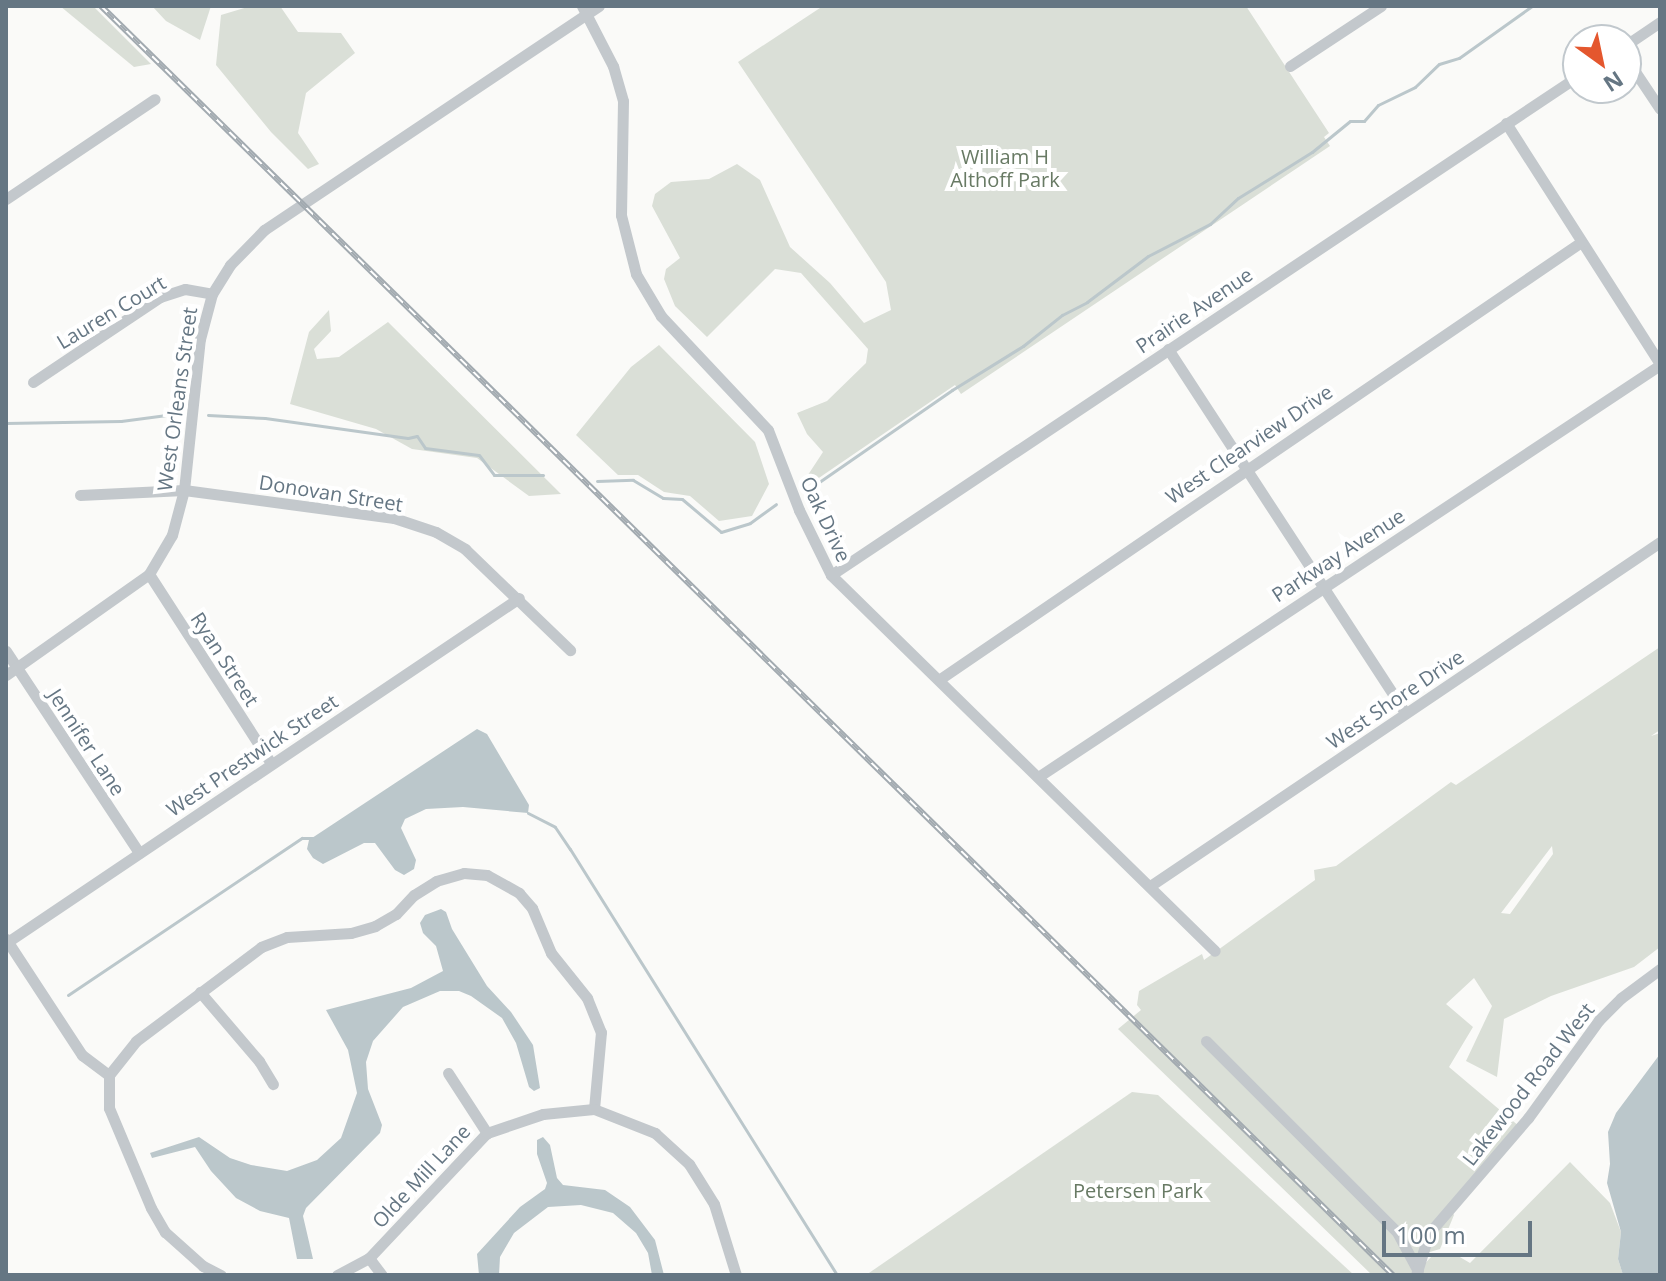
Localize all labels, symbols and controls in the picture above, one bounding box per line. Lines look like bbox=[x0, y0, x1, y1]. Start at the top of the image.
north arrow bbox=[1562, 24, 1642, 104]
text: N bbox=[1598, 65, 1630, 100]
park label: William H Althoff Park bbox=[950, 145, 1060, 192]
street label: Prairie Avenue bbox=[1131, 262, 1257, 358]
street label: Lauren Court bbox=[52, 270, 170, 354]
street label: West Orleans Street bbox=[152, 305, 202, 493]
street label: West Clearview Drive bbox=[1161, 379, 1337, 509]
street label: Donovan Street bbox=[257, 470, 405, 516]
street label: Oak Drive bbox=[796, 473, 856, 565]
street label: Parkway Avenue bbox=[1267, 503, 1409, 607]
street label: Ryan Street bbox=[186, 608, 264, 710]
street label: West Shore Drive bbox=[1322, 644, 1468, 754]
street label: Jennifer Lane bbox=[44, 684, 130, 800]
street label: West Prestwick Street bbox=[162, 689, 342, 821]
street label: Lakewood Road West bbox=[1457, 998, 1599, 1170]
street label: Olde Mill Lane bbox=[367, 1119, 475, 1233]
park label: Petersen Park bbox=[1073, 1178, 1203, 1202]
scale bar bbox=[1386, 1205, 1536, 1255]
text: 100 m bbox=[1396, 1218, 1466, 1251]

